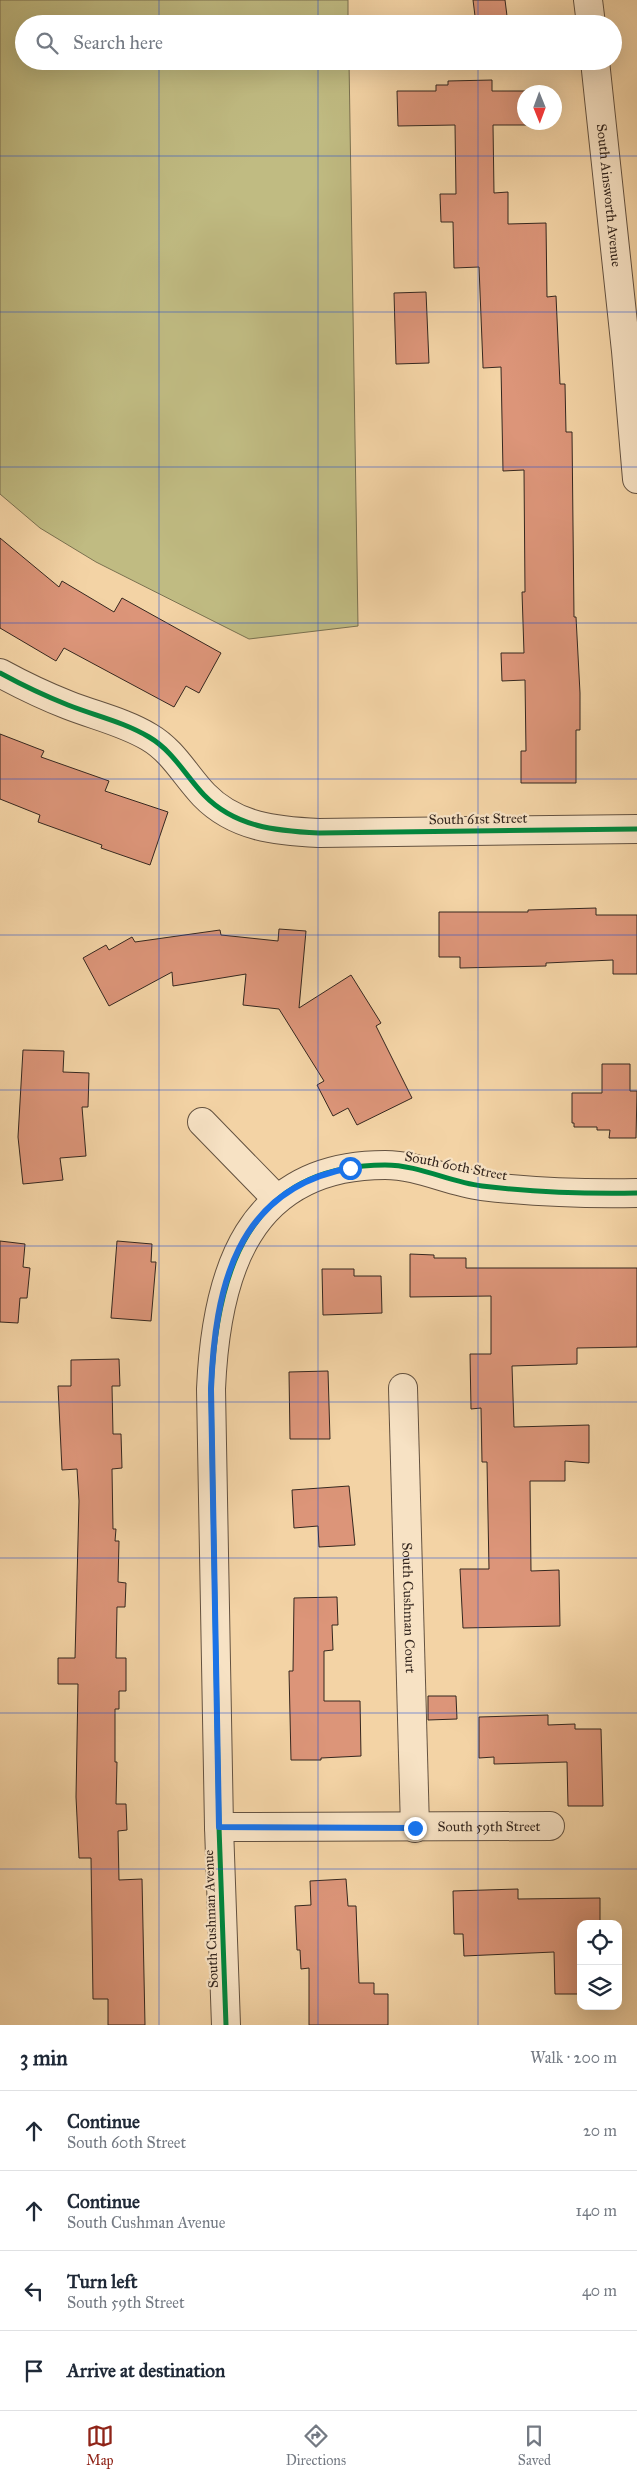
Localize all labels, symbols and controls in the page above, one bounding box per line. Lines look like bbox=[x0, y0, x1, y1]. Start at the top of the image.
search box bbox=[15, 15, 622, 70]
icon: search bbox=[33, 29, 61, 57]
text: Search here bbox=[73, 31, 163, 54]
north arrow bbox=[517, 85, 562, 130]
street label: South Ainsworth Avenue bbox=[593, 123, 625, 268]
street label: South 61st Street bbox=[428, 810, 528, 828]
street label: South 60th Street bbox=[403, 1148, 509, 1184]
route start bbox=[339, 1157, 362, 1180]
street label: South Cushman Court bbox=[399, 1542, 419, 1674]
route end bbox=[404, 1817, 427, 1840]
street label: South 59th Street bbox=[437, 1818, 541, 1835]
street label: South Cushman Avenue bbox=[200, 1849, 222, 1989]
map controls bbox=[577, 1920, 622, 2010]
button: locate bbox=[577, 1920, 622, 1965]
button: layers bbox=[577, 1965, 622, 2010]
text: 3 min bbox=[20, 2045, 68, 2071]
text: Walk · 200 m bbox=[530, 2048, 617, 2067]
text: Continue bbox=[67, 2110, 140, 2133]
icon: ahead bbox=[20, 2117, 48, 2145]
text: 20 m bbox=[583, 2121, 617, 2140]
text: South 60th Street bbox=[67, 2133, 186, 2152]
text: Continue bbox=[67, 2190, 140, 2213]
icon: ahead bbox=[20, 2197, 48, 2225]
text: 140 m bbox=[576, 2201, 617, 2220]
text: South Cushman Avenue bbox=[67, 2213, 225, 2232]
text: Turn left bbox=[67, 2270, 137, 2293]
icon: left bbox=[20, 2277, 48, 2305]
text: 40 m bbox=[582, 2281, 617, 2300]
text: South 59th Street bbox=[67, 2293, 185, 2312]
icon: arrive bbox=[20, 2357, 48, 2385]
text: Arrive at destination bbox=[67, 2359, 225, 2382]
tab: Map bbox=[86, 2422, 114, 2469]
tab: Directions bbox=[286, 2422, 346, 2469]
tab: Saved bbox=[518, 2422, 551, 2469]

